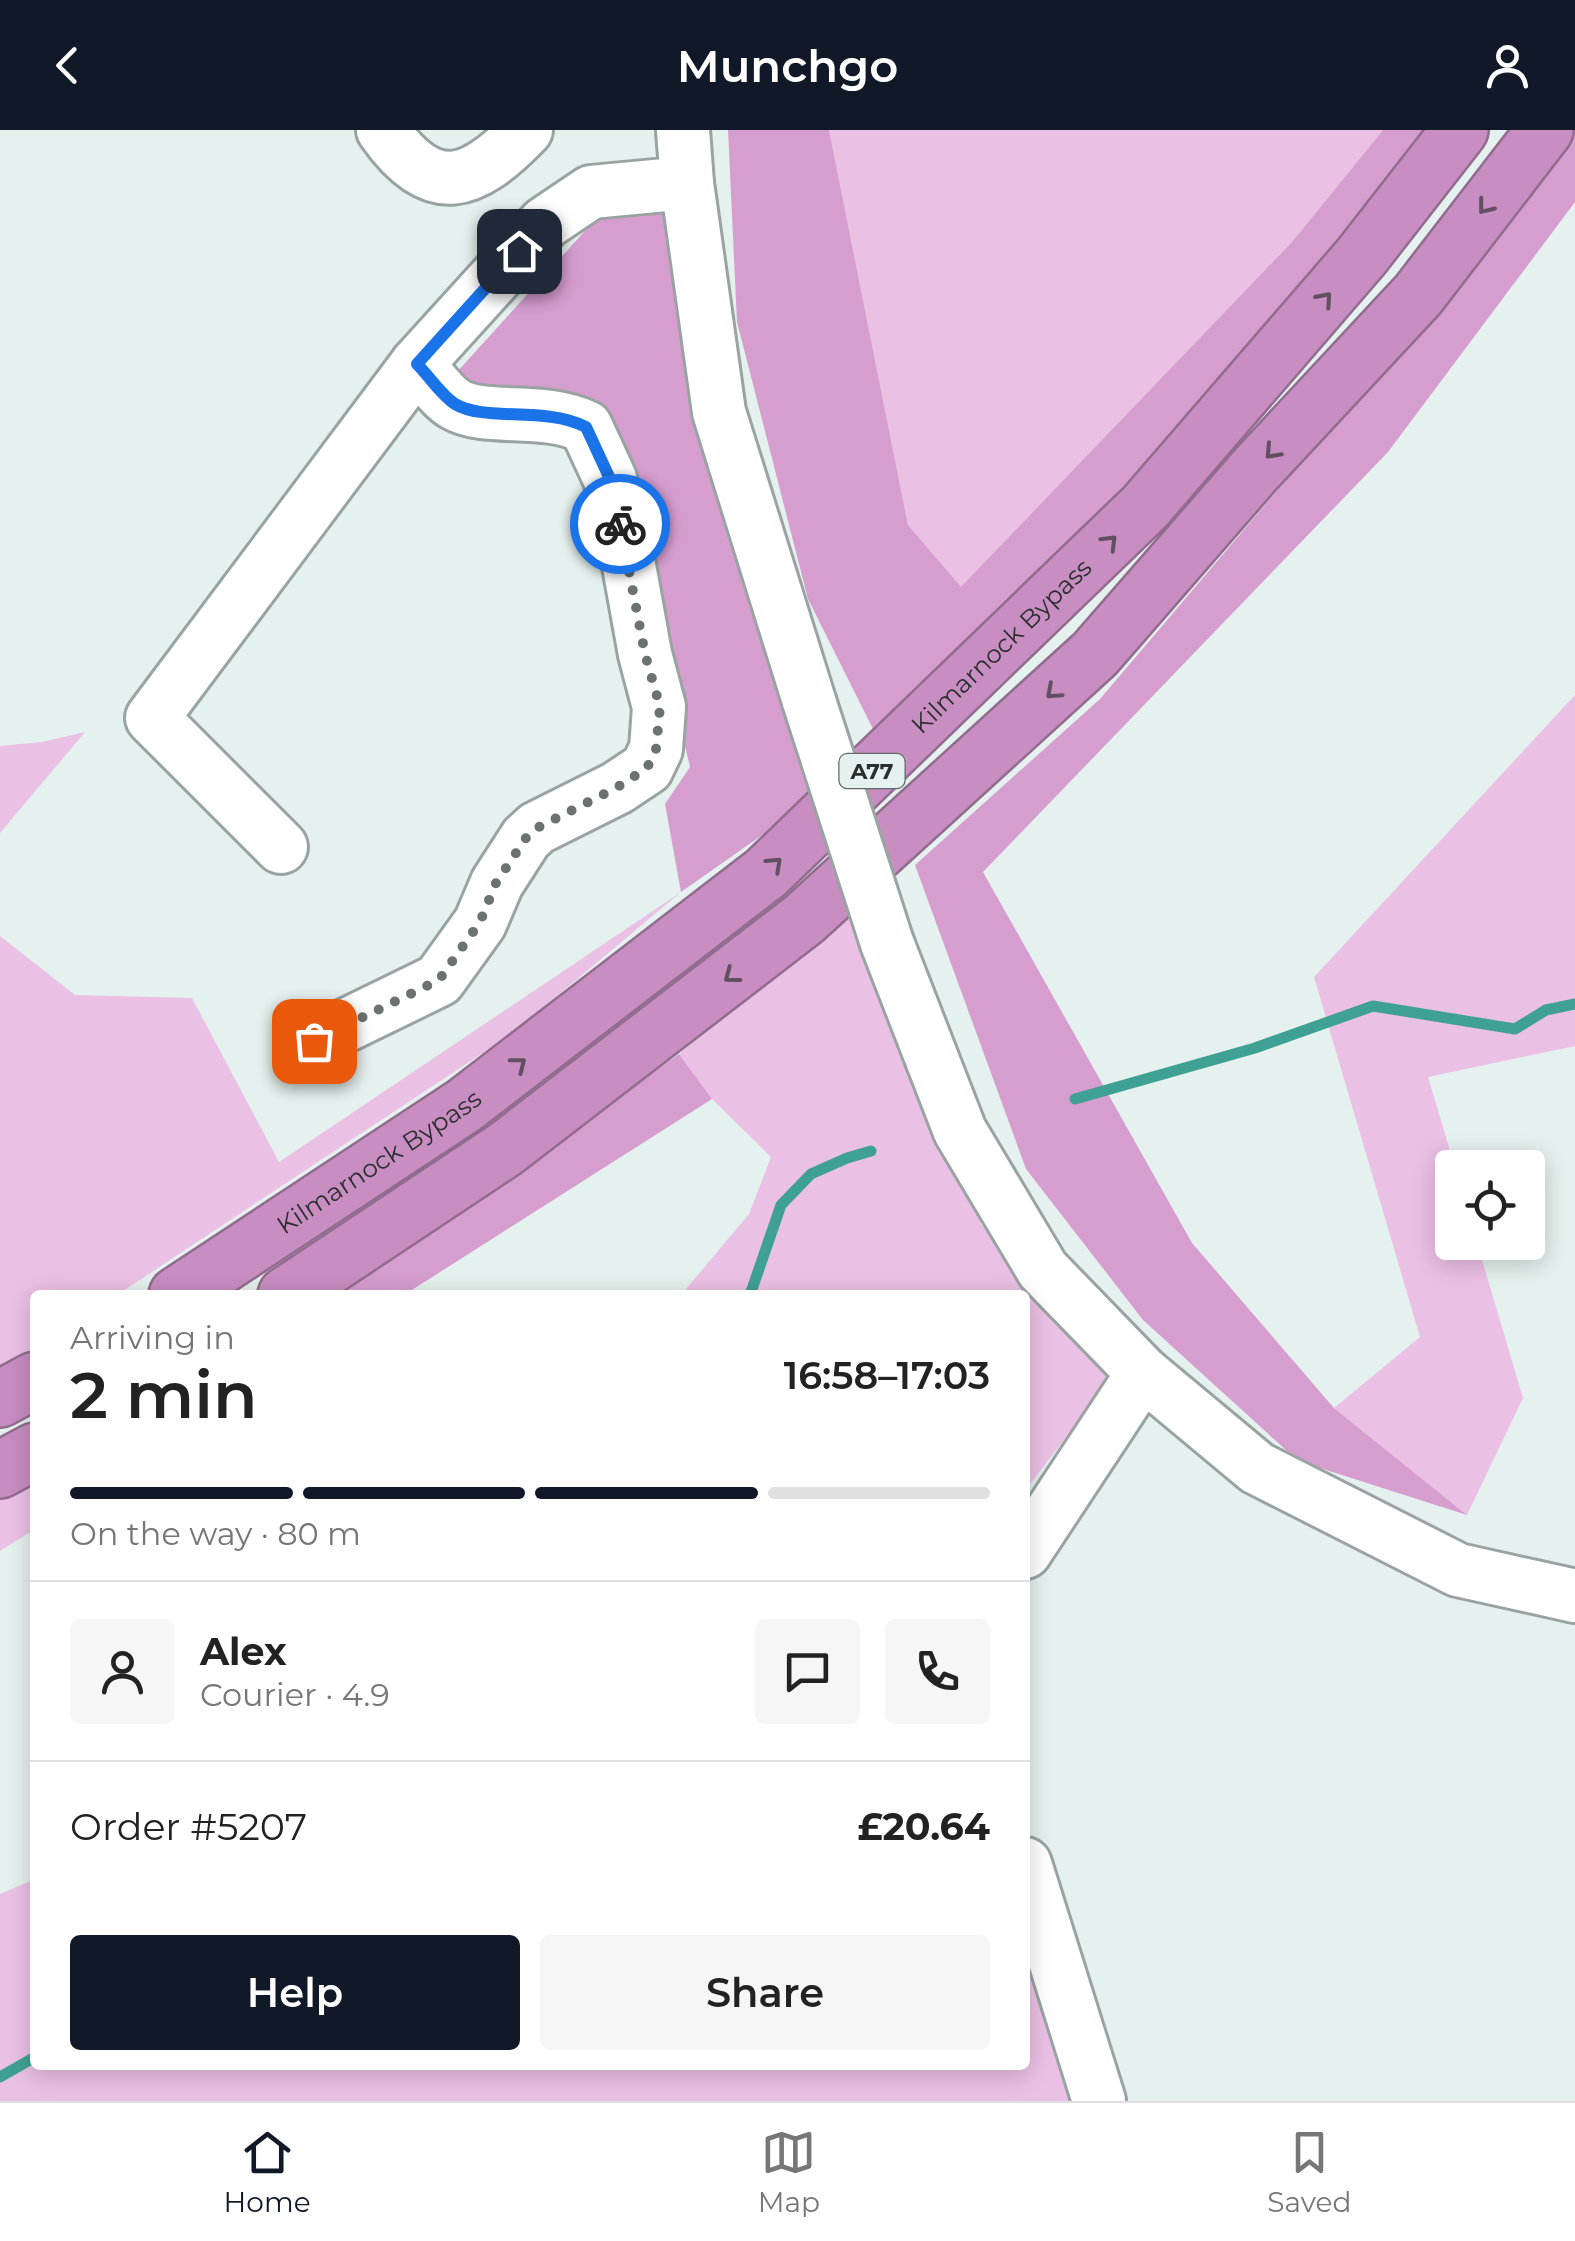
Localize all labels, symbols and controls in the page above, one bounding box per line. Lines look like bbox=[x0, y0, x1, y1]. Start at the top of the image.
icon: back bbox=[40, 38, 95, 93]
text: Munchgo bbox=[677, 38, 898, 93]
icon: person bbox=[1480, 38, 1535, 93]
one-way arrow bbox=[1480, 196, 1497, 214]
pin bbox=[477, 209, 562, 294]
icon: home bbox=[492, 224, 547, 279]
one-way arrow bbox=[1314, 292, 1332, 310]
one-way arrow bbox=[1266, 440, 1284, 459]
courier bbox=[570, 474, 670, 574]
icon: bike bbox=[593, 497, 648, 552]
one-way arrow bbox=[1098, 535, 1116, 553]
street label: Kilmarnock Bypass bbox=[905, 552, 1098, 740]
one-way arrow bbox=[1046, 680, 1065, 698]
road number: A77 bbox=[840, 754, 904, 788]
one-way arrow bbox=[763, 858, 782, 876]
one-way arrow bbox=[724, 964, 742, 982]
pin bbox=[272, 999, 357, 1084]
icon: bag bbox=[287, 1014, 342, 1069]
one-way arrow bbox=[508, 1058, 526, 1076]
street label: Kilmarnock Bypass bbox=[271, 1083, 487, 1240]
map controls bbox=[1435, 1150, 1545, 1260]
button: locate bbox=[1435, 1150, 1545, 1260]
text: Arriving in bbox=[70, 1318, 235, 1357]
text: 16:58–17:03 bbox=[784, 1352, 990, 1399]
text: 2 min bbox=[70, 1355, 258, 1434]
text: On the way · 80 m bbox=[70, 1514, 361, 1553]
button: person bbox=[70, 1619, 175, 1724]
button: chat bbox=[755, 1619, 860, 1724]
button: phone bbox=[885, 1619, 990, 1724]
text: Alex bbox=[200, 1628, 287, 1675]
text: Courier · 4.9 bbox=[200, 1675, 390, 1714]
text: Order #5207 bbox=[70, 1803, 307, 1850]
text: £20.64 bbox=[857, 1803, 990, 1850]
button: Help bbox=[70, 1935, 520, 2050]
button: Share bbox=[540, 1935, 990, 2050]
tab: Home bbox=[224, 2125, 311, 2219]
tab: Map bbox=[758, 2125, 820, 2219]
tab: Saved bbox=[1267, 2125, 1351, 2219]

